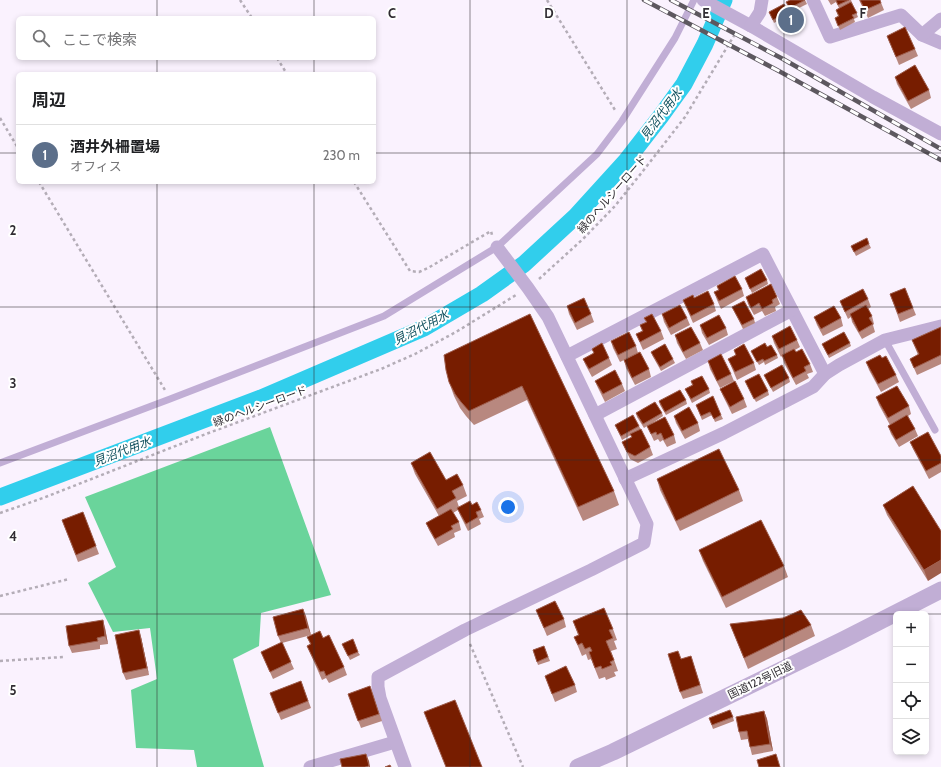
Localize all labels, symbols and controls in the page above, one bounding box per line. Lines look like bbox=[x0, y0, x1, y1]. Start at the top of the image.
text: C bbox=[388, 5, 396, 21]
text: D bbox=[544, 5, 554, 21]
text: E bbox=[702, 5, 710, 21]
pin: 1 bbox=[778, 5, 804, 35]
text: F bbox=[860, 5, 867, 21]
search box bbox=[16, 16, 376, 60]
icon: search bbox=[30, 27, 52, 49]
text: ここで検索 bbox=[62, 31, 137, 49]
water label: 見沼代用水 bbox=[637, 84, 686, 142]
text: 周辺 bbox=[32, 90, 66, 110]
text: 酒井外柵置場 bbox=[70, 138, 160, 156]
text: 1 bbox=[43, 147, 47, 163]
text: 230 m bbox=[323, 147, 360, 163]
street label: 緑のヘルシーロード bbox=[574, 152, 650, 236]
text: オフィス bbox=[70, 158, 122, 174]
text: 2 bbox=[10, 222, 17, 238]
water label: 見沼代用水 bbox=[391, 306, 453, 347]
text: 3 bbox=[9, 375, 17, 391]
street label: 緑のヘルシーロード bbox=[211, 382, 309, 430]
water label: 見沼代用水 bbox=[91, 433, 155, 469]
your location bbox=[498, 497, 518, 517]
text: 4 bbox=[9, 528, 17, 544]
map controls bbox=[893, 611, 929, 755]
button: + bbox=[893, 611, 929, 647]
button: − bbox=[893, 647, 929, 683]
street label: 国道122号旧道 bbox=[725, 658, 795, 702]
text: 5 bbox=[10, 682, 17, 698]
button: locate bbox=[893, 683, 929, 719]
button: layers bbox=[893, 719, 929, 755]

